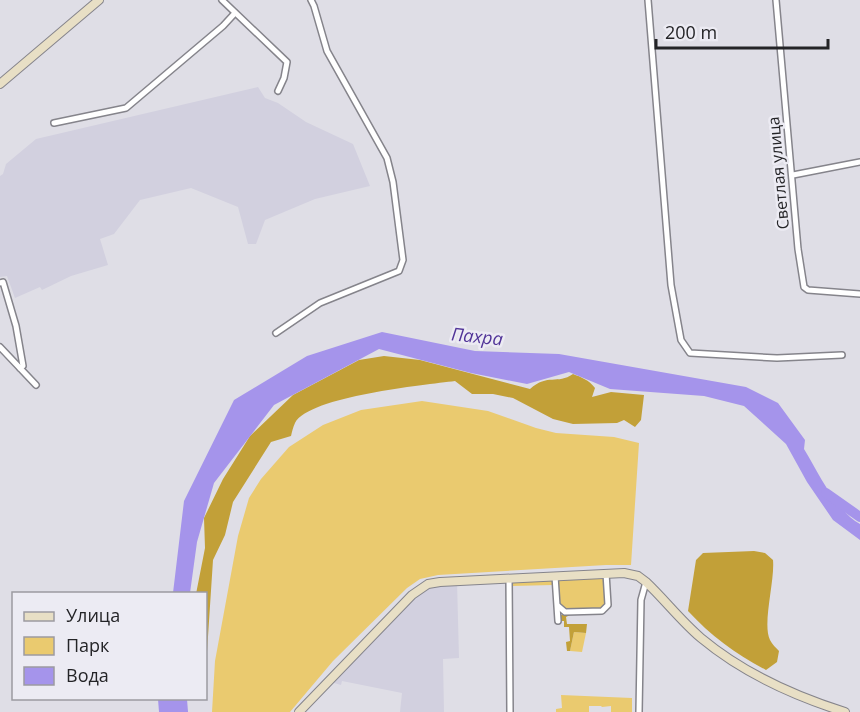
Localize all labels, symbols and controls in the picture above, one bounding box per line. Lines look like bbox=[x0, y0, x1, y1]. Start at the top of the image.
scale bar bbox=[656, 12, 828, 50]
text: 200 m bbox=[665, 20, 717, 44]
street label: Светлая улица bbox=[762, 116, 794, 230]
water label: Пахра bbox=[450, 321, 504, 351]
legend bbox=[12, 592, 207, 700]
text: Улица bbox=[66, 603, 120, 627]
text: Парк bbox=[66, 633, 110, 657]
text: Вода bbox=[66, 663, 109, 687]

